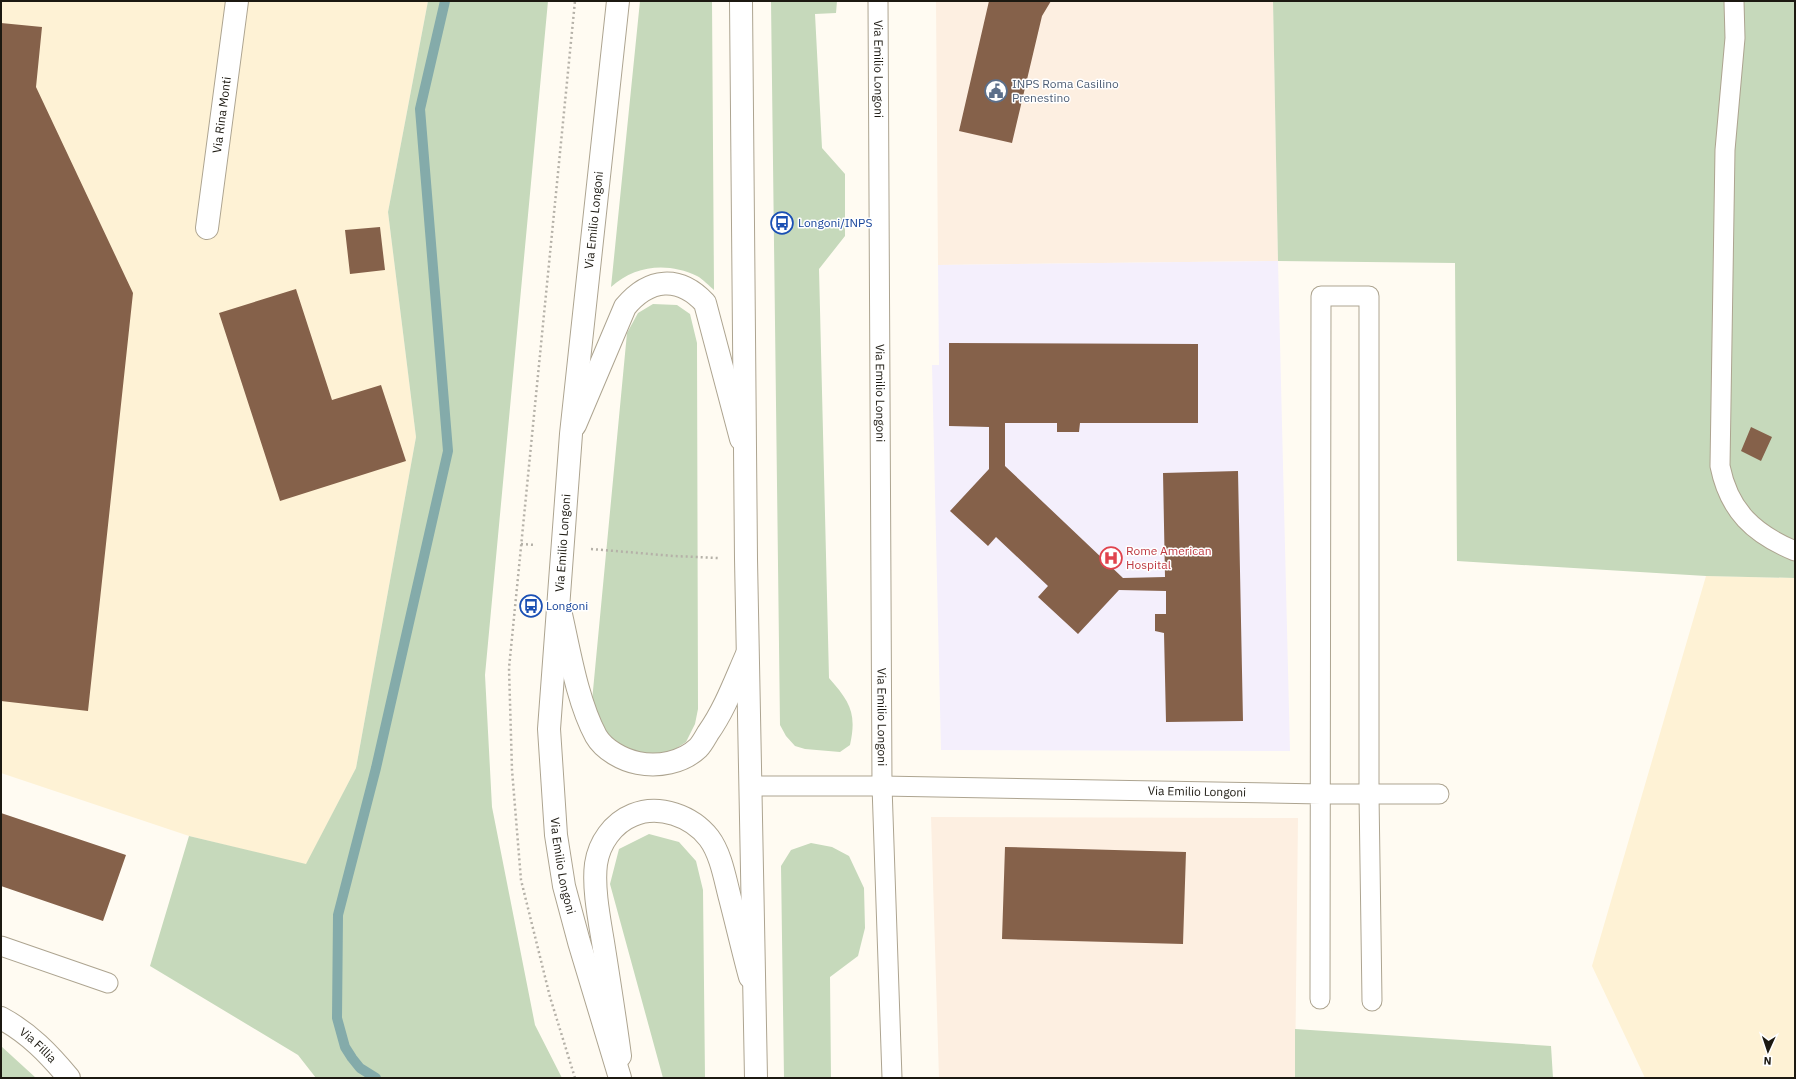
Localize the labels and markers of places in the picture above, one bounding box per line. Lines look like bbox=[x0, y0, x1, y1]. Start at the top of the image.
place label: INPS Roma Casilino Prenestino bbox=[1012, 76, 1119, 105]
public building icon: INPS Roma Casilino Prenestino bbox=[983, 78, 1009, 104]
bus stop icon: Longoni/INPS bbox=[769, 210, 795, 236]
place label: Longoni/INPS bbox=[798, 215, 872, 230]
place label: Rome American Hospital bbox=[1126, 543, 1212, 572]
hospital icon: Rome American Hospital bbox=[1098, 545, 1124, 571]
bus stop icon: Longoni bbox=[518, 593, 544, 619]
place label: Longoni bbox=[546, 598, 588, 613]

